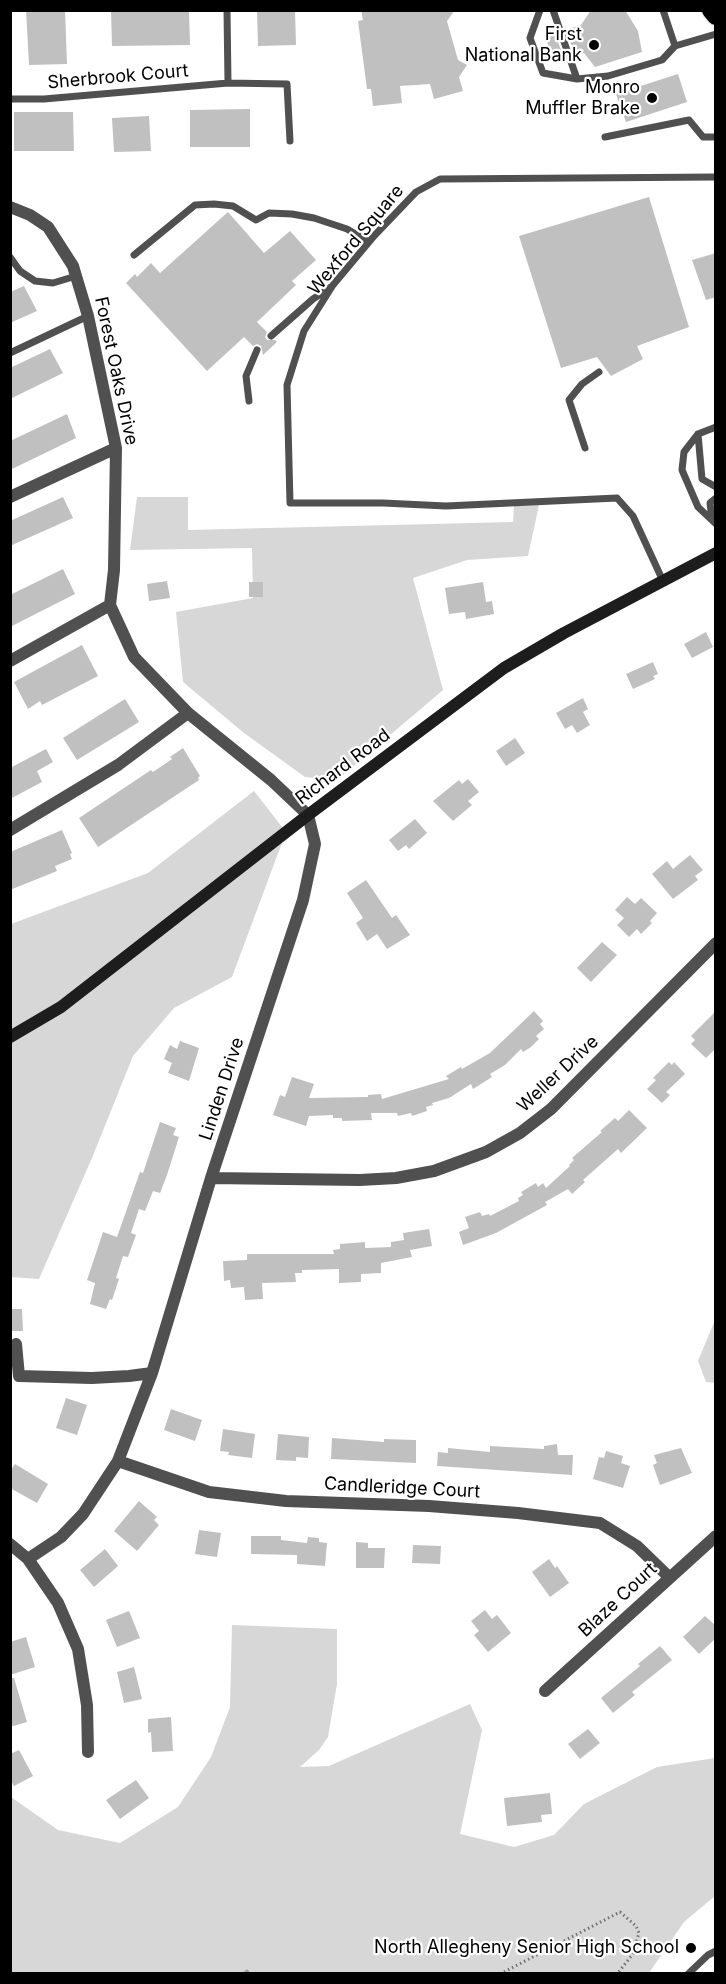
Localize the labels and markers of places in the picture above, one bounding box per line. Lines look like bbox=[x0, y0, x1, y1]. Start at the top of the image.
place label: First National Bank bbox=[465, 24, 582, 66]
marker: First National Bank bbox=[587, 38, 601, 52]
place label: Monro Muffler Brake bbox=[525, 77, 640, 119]
marker: Monro Muffler Brake bbox=[645, 91, 659, 105]
place label: North Allegheny Senior High School bbox=[374, 1937, 679, 1959]
marker: North Allegheny Senior High School bbox=[684, 1941, 698, 1955]

